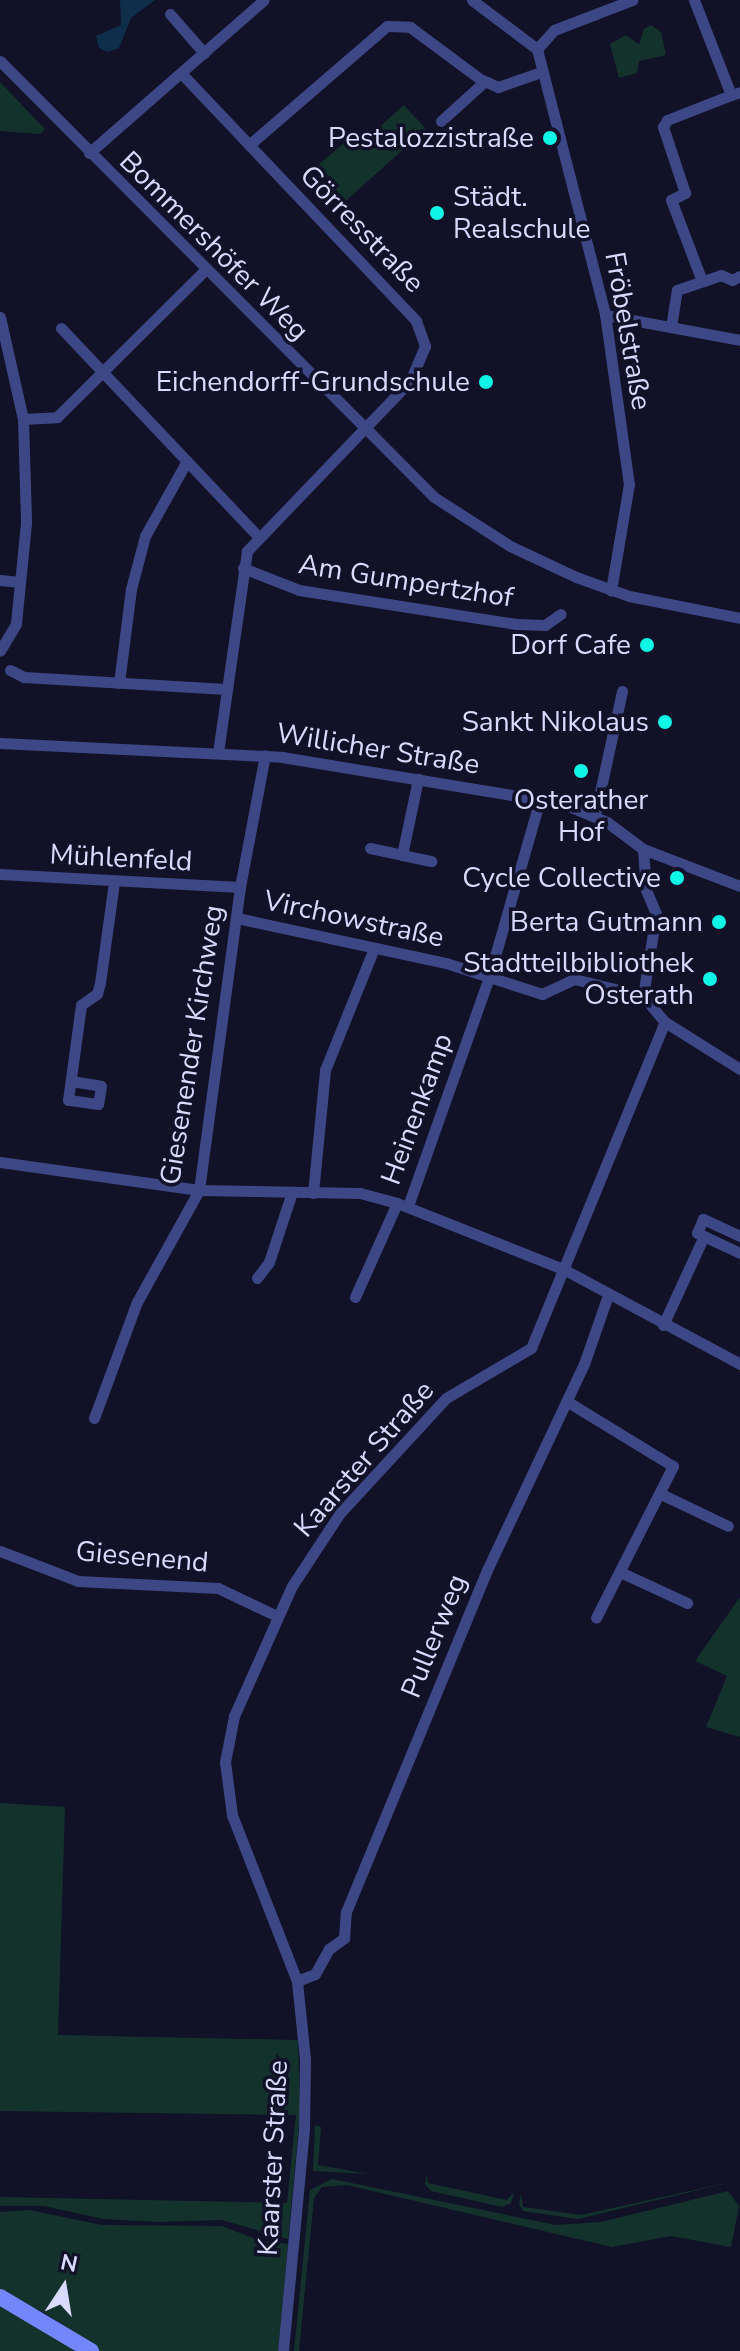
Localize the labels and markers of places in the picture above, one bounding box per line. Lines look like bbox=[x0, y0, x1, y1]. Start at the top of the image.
place label: Pestalozzistraße bbox=[328, 121, 534, 155]
marker: Pestalozzistraße bbox=[541, 129, 559, 147]
place label: Städt. Realschule bbox=[453, 180, 590, 246]
marker: Städt. Realschule bbox=[428, 204, 446, 222]
place label: Eichendorff-Grundschule bbox=[156, 365, 470, 399]
marker: Eichendorff-Grundschule bbox=[477, 373, 495, 391]
place label: Dorf Cafe bbox=[510, 628, 631, 662]
marker: Dorf Cafe bbox=[638, 636, 656, 654]
place label: Sankt Nikolaus bbox=[462, 705, 649, 739]
marker: Sankt Nikolaus bbox=[656, 713, 674, 731]
marker: Osterather Hof bbox=[572, 762, 590, 780]
place label: Osterather Hof bbox=[514, 783, 648, 849]
place label: Cycle Collective bbox=[462, 861, 661, 895]
marker: Cycle Collective bbox=[668, 869, 686, 887]
place label: Berta Gutmann bbox=[510, 905, 703, 939]
marker: Berta Gutmann bbox=[710, 913, 728, 931]
place label: Stadtteilbibliothek Osterath bbox=[463, 946, 694, 1012]
marker: Stadtteilbibliothek Osterath bbox=[701, 970, 719, 988]

